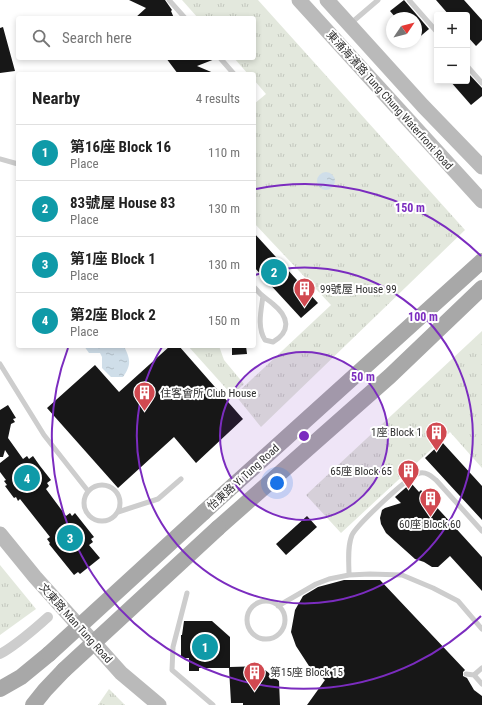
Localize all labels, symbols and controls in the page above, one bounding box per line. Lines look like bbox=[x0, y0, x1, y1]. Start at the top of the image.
north arrow bbox=[386, 12, 422, 48]
map controls bbox=[434, 12, 470, 84]
button: + bbox=[434, 12, 470, 48]
search box bbox=[16, 16, 256, 60]
icon: search bbox=[30, 27, 52, 49]
street label: 東涌海濱路 Tung Chung Waterfront Road bbox=[324, 28, 455, 172]
text: Search here bbox=[62, 29, 132, 47]
button: − bbox=[434, 48, 470, 84]
text: Nearby bbox=[32, 88, 80, 108]
text: 4 results bbox=[196, 91, 240, 106]
text: 第16座 Block 16 bbox=[70, 138, 171, 156]
text: 1 bbox=[42, 145, 48, 160]
text: 110 m bbox=[208, 145, 240, 160]
text: Place bbox=[70, 156, 99, 171]
text: 83號屋 House 83 bbox=[70, 194, 175, 212]
text: 2 bbox=[42, 201, 48, 216]
text: 130 m bbox=[208, 201, 240, 216]
text: 150 m bbox=[395, 201, 425, 215]
text: Place bbox=[70, 212, 99, 227]
text: 第1座 Block 1 bbox=[70, 250, 156, 268]
text: 3 bbox=[42, 257, 48, 272]
text: 130 m bbox=[208, 257, 240, 272]
pin: 2 bbox=[261, 257, 287, 287]
text: Place bbox=[70, 268, 99, 283]
building icon: 99號屋 House 99 bbox=[292, 276, 318, 309]
place label: 99號屋 House 99 bbox=[320, 283, 397, 296]
text: 第2座 Block 2 bbox=[70, 306, 156, 324]
text: 100 m bbox=[408, 310, 438, 324]
text: 4 bbox=[42, 313, 48, 328]
text: 150 m bbox=[208, 313, 240, 328]
text: Place bbox=[70, 324, 99, 339]
text: 50 m bbox=[351, 370, 375, 384]
building icon: 住客會所 Club House bbox=[132, 380, 158, 413]
place label: 住客會所 Club House bbox=[160, 387, 256, 400]
building icon: 1座 Block 1 bbox=[424, 419, 450, 452]
place label: 1座 Block 1 bbox=[371, 426, 422, 439]
centre of rings bbox=[297, 429, 311, 443]
street label: 怡東路 Yi Tung Road bbox=[205, 442, 282, 513]
building icon: 65座 Block 65 bbox=[395, 458, 421, 491]
pin: 4 bbox=[14, 463, 40, 493]
place label: 65座 Block 65 bbox=[330, 465, 392, 478]
your location bbox=[267, 473, 287, 493]
building icon: 60座 Block 60 bbox=[417, 485, 443, 518]
place label: 60座 Block 60 bbox=[399, 518, 461, 531]
pin: 3 bbox=[57, 523, 83, 553]
street label: 文東路 Man Tung Road bbox=[36, 581, 115, 666]
pin: 1 bbox=[192, 632, 218, 662]
building icon: 第15座 Block 15 bbox=[242, 659, 268, 692]
place label: 第15座 Block 15 bbox=[270, 666, 343, 679]

